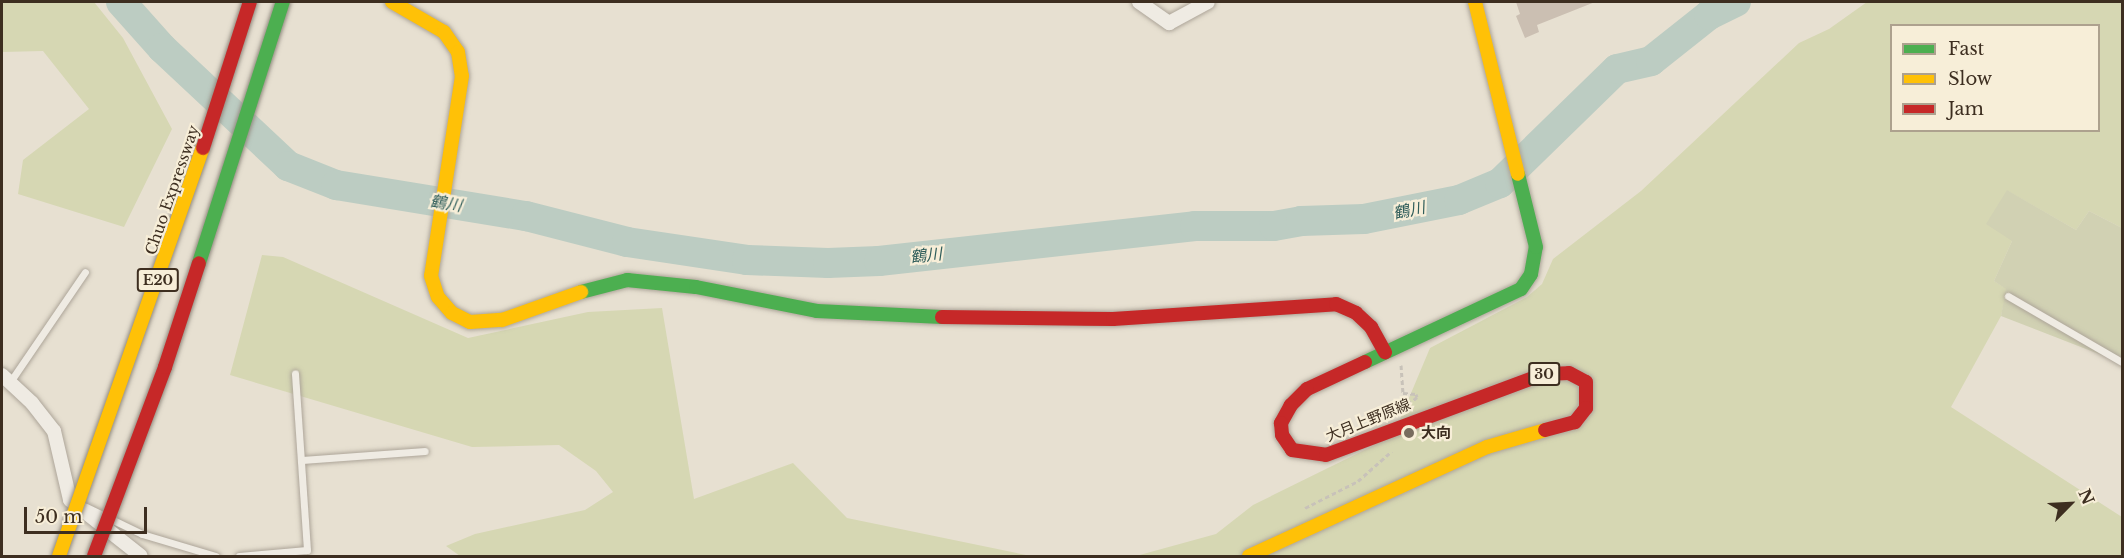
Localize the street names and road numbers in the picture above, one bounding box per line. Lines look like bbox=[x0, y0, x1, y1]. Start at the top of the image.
street label: Chuo Expressway bbox=[141, 123, 203, 257]
road number: E20 bbox=[136, 269, 180, 291]
road number: 30 bbox=[1528, 363, 1560, 385]
street label: 大月上野原線 bbox=[1323, 395, 1413, 445]

